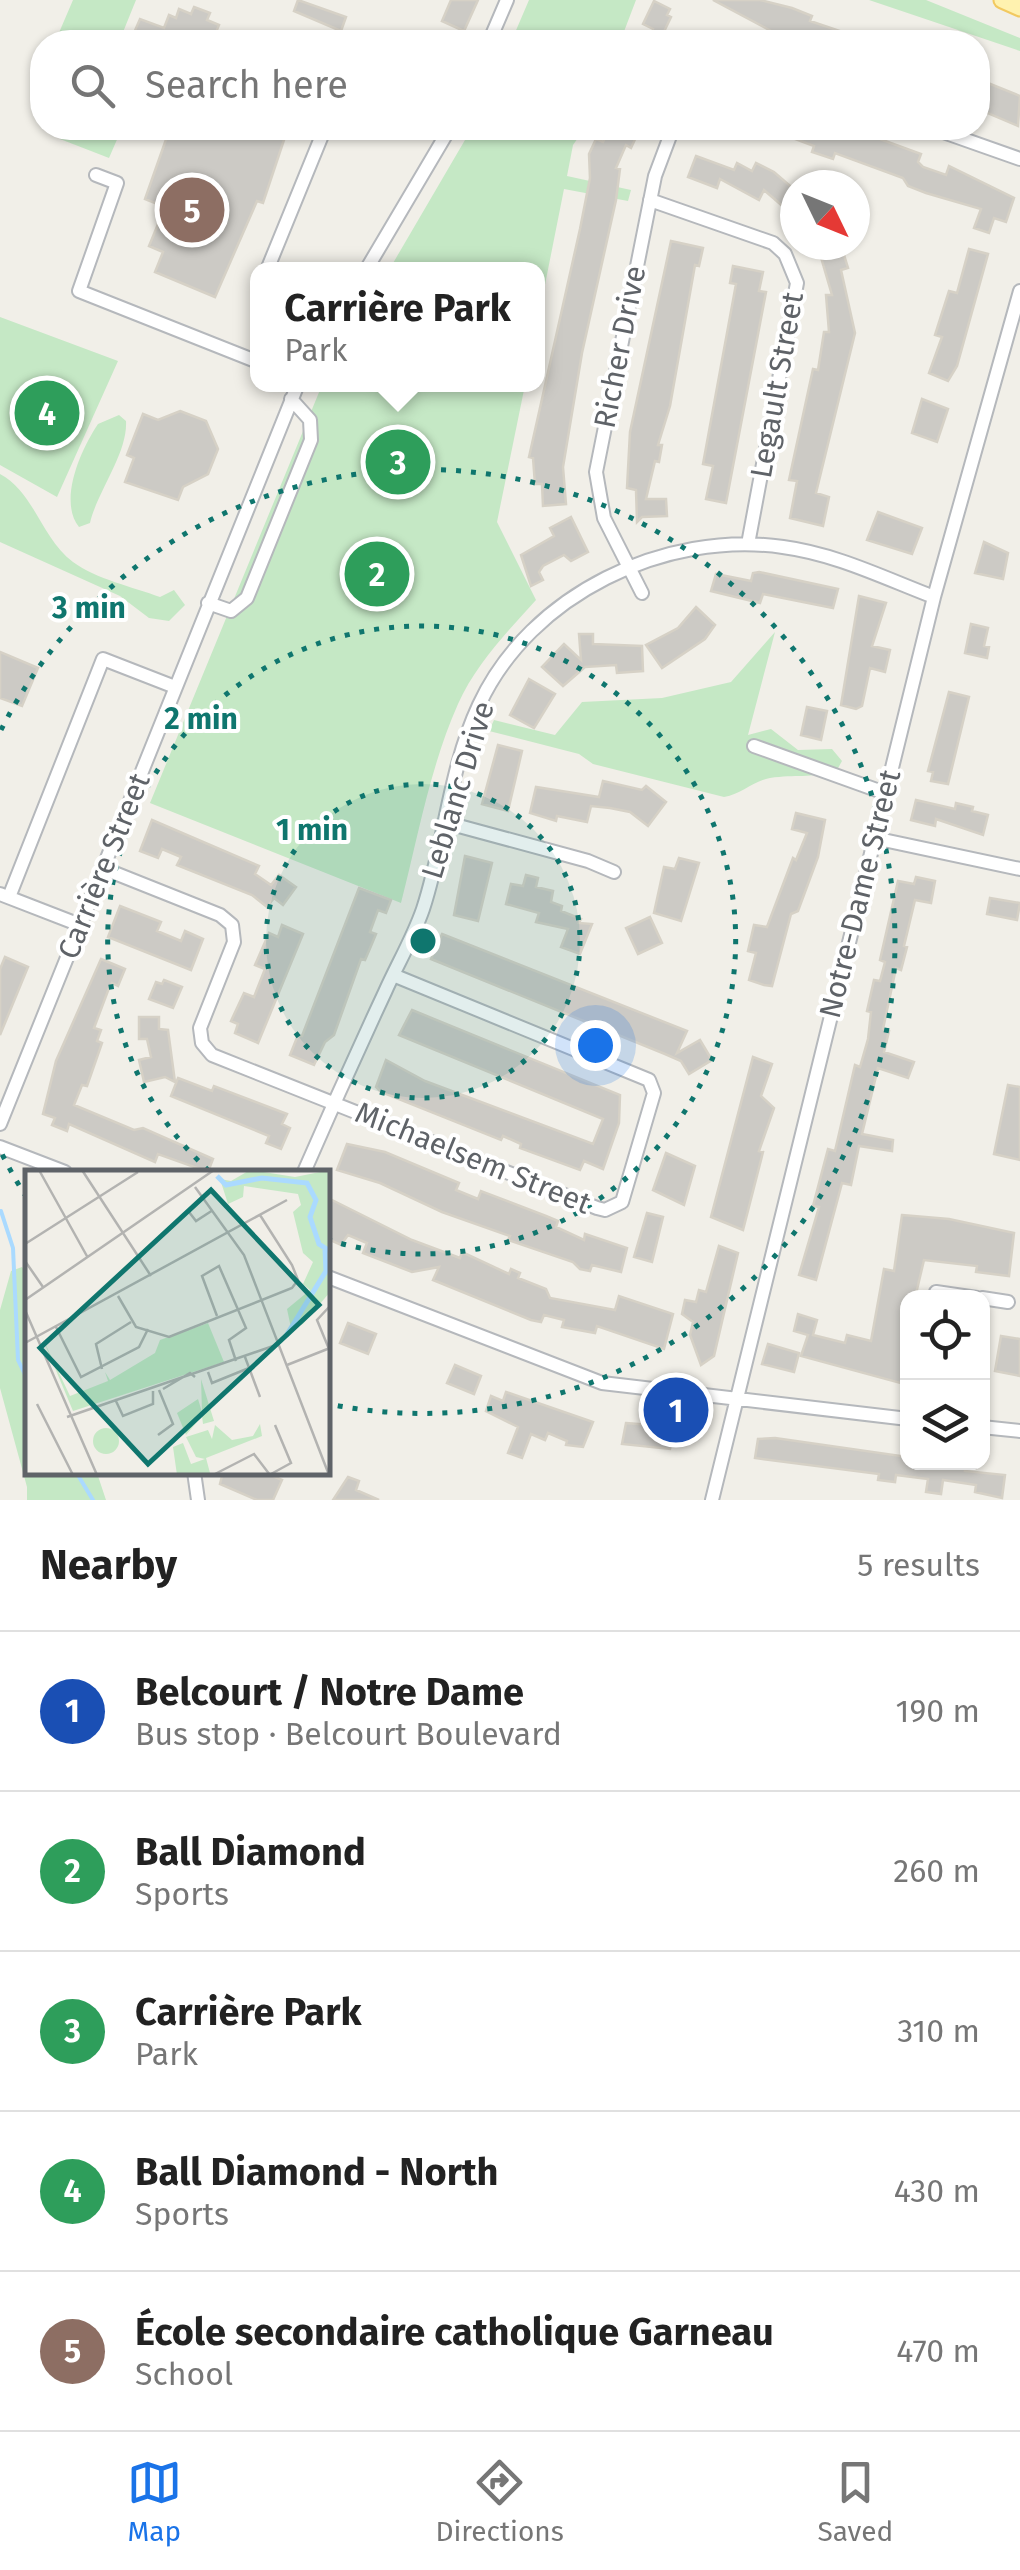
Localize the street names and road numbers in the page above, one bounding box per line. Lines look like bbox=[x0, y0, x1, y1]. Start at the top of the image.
street label: Richer Drive bbox=[587, 263, 653, 431]
street label: Legault Street bbox=[743, 289, 811, 481]
street label: Leblanc Drive bbox=[414, 697, 502, 883]
street label: Notre-Dame Street bbox=[812, 766, 908, 1022]
street label: Carrière Street bbox=[50, 768, 158, 964]
street label: Michaelsem Street bbox=[350, 1094, 596, 1222]

